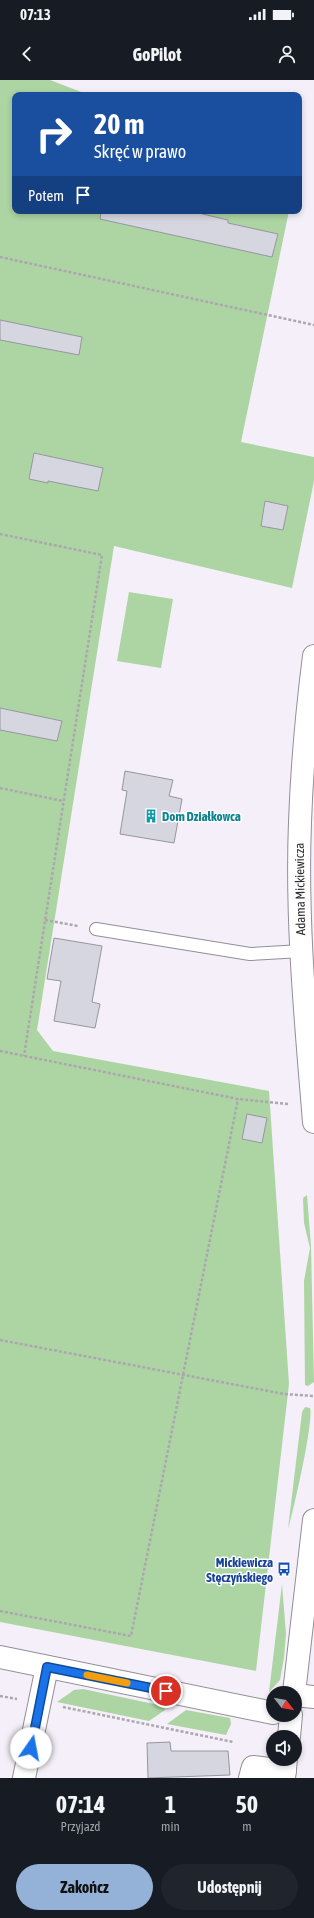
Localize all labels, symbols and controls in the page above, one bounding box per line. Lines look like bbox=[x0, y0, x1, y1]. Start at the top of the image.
text: 07:13 bbox=[20, 6, 51, 23]
icon: back bbox=[16, 43, 38, 65]
icon: person bbox=[276, 43, 298, 65]
text: GoPilot bbox=[132, 44, 182, 65]
icon: right bbox=[28, 108, 80, 160]
text: 20 m bbox=[94, 108, 144, 140]
text: Skręć w prawo bbox=[94, 141, 186, 162]
icon: arrive bbox=[72, 184, 94, 206]
text: Potem bbox=[28, 187, 64, 204]
building icon: Dom Działkowca bbox=[143, 808, 159, 824]
place label: Dom Działkowca bbox=[162, 809, 241, 824]
street label: Adama Mickiewicza bbox=[292, 843, 308, 935]
place label: Mickiewicza Stęczyńskiego bbox=[206, 1555, 273, 1585]
bus stop icon: Mickiewicza Stęczyńskiego bbox=[276, 1561, 292, 1577]
pin bbox=[149, 1674, 183, 1708]
icon: arrive bbox=[155, 1680, 177, 1702]
north arrow bbox=[266, 1686, 302, 1722]
map controls bbox=[266, 1686, 302, 1766]
position arrow bbox=[10, 1727, 52, 1769]
button: sound bbox=[266, 1730, 302, 1766]
text: 07:14 bbox=[56, 1791, 105, 1818]
text: 1 bbox=[165, 1791, 176, 1818]
text: 50 bbox=[236, 1791, 258, 1818]
text: Przyjazd bbox=[61, 1819, 101, 1834]
text: min bbox=[161, 1819, 180, 1834]
text: m bbox=[242, 1819, 252, 1834]
button: Zakończ bbox=[16, 1864, 153, 1910]
button: Udostępnij bbox=[161, 1864, 298, 1910]

